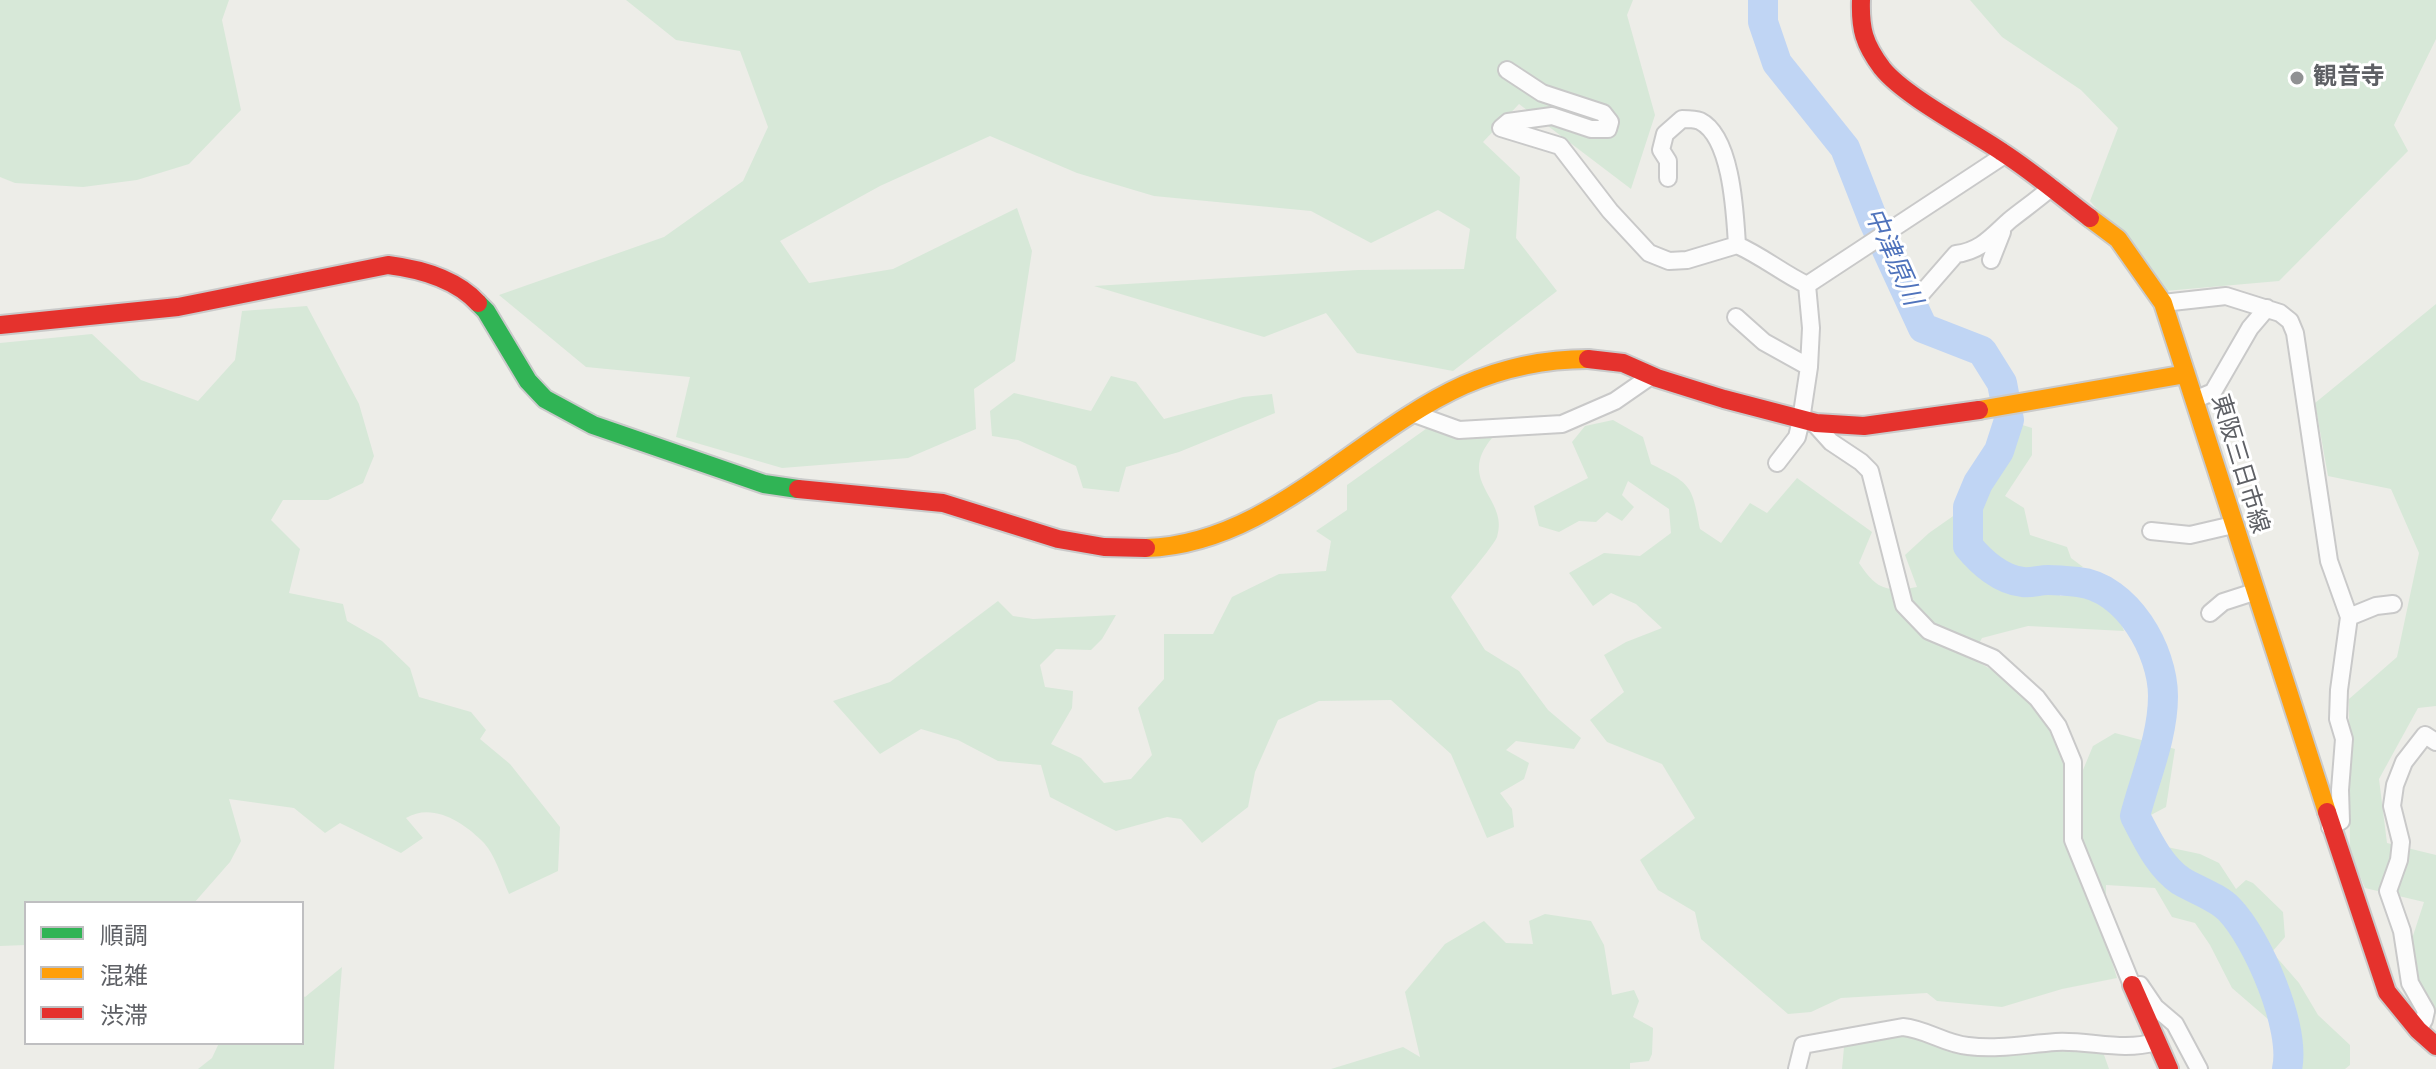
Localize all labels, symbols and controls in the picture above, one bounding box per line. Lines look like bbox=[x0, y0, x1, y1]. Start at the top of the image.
place label: 観音寺 bbox=[2313, 64, 2385, 92]
marker: 観音寺 bbox=[2288, 69, 2306, 87]
water label: 中津原川 bbox=[1857, 203, 1927, 311]
street label: 東阪三日市線 bbox=[2204, 391, 2274, 537]
legend bbox=[24, 901, 304, 1045]
text: 順調 bbox=[100, 922, 148, 951]
text: 混雑 bbox=[100, 962, 148, 991]
text: 渋滞 bbox=[100, 1002, 148, 1031]

